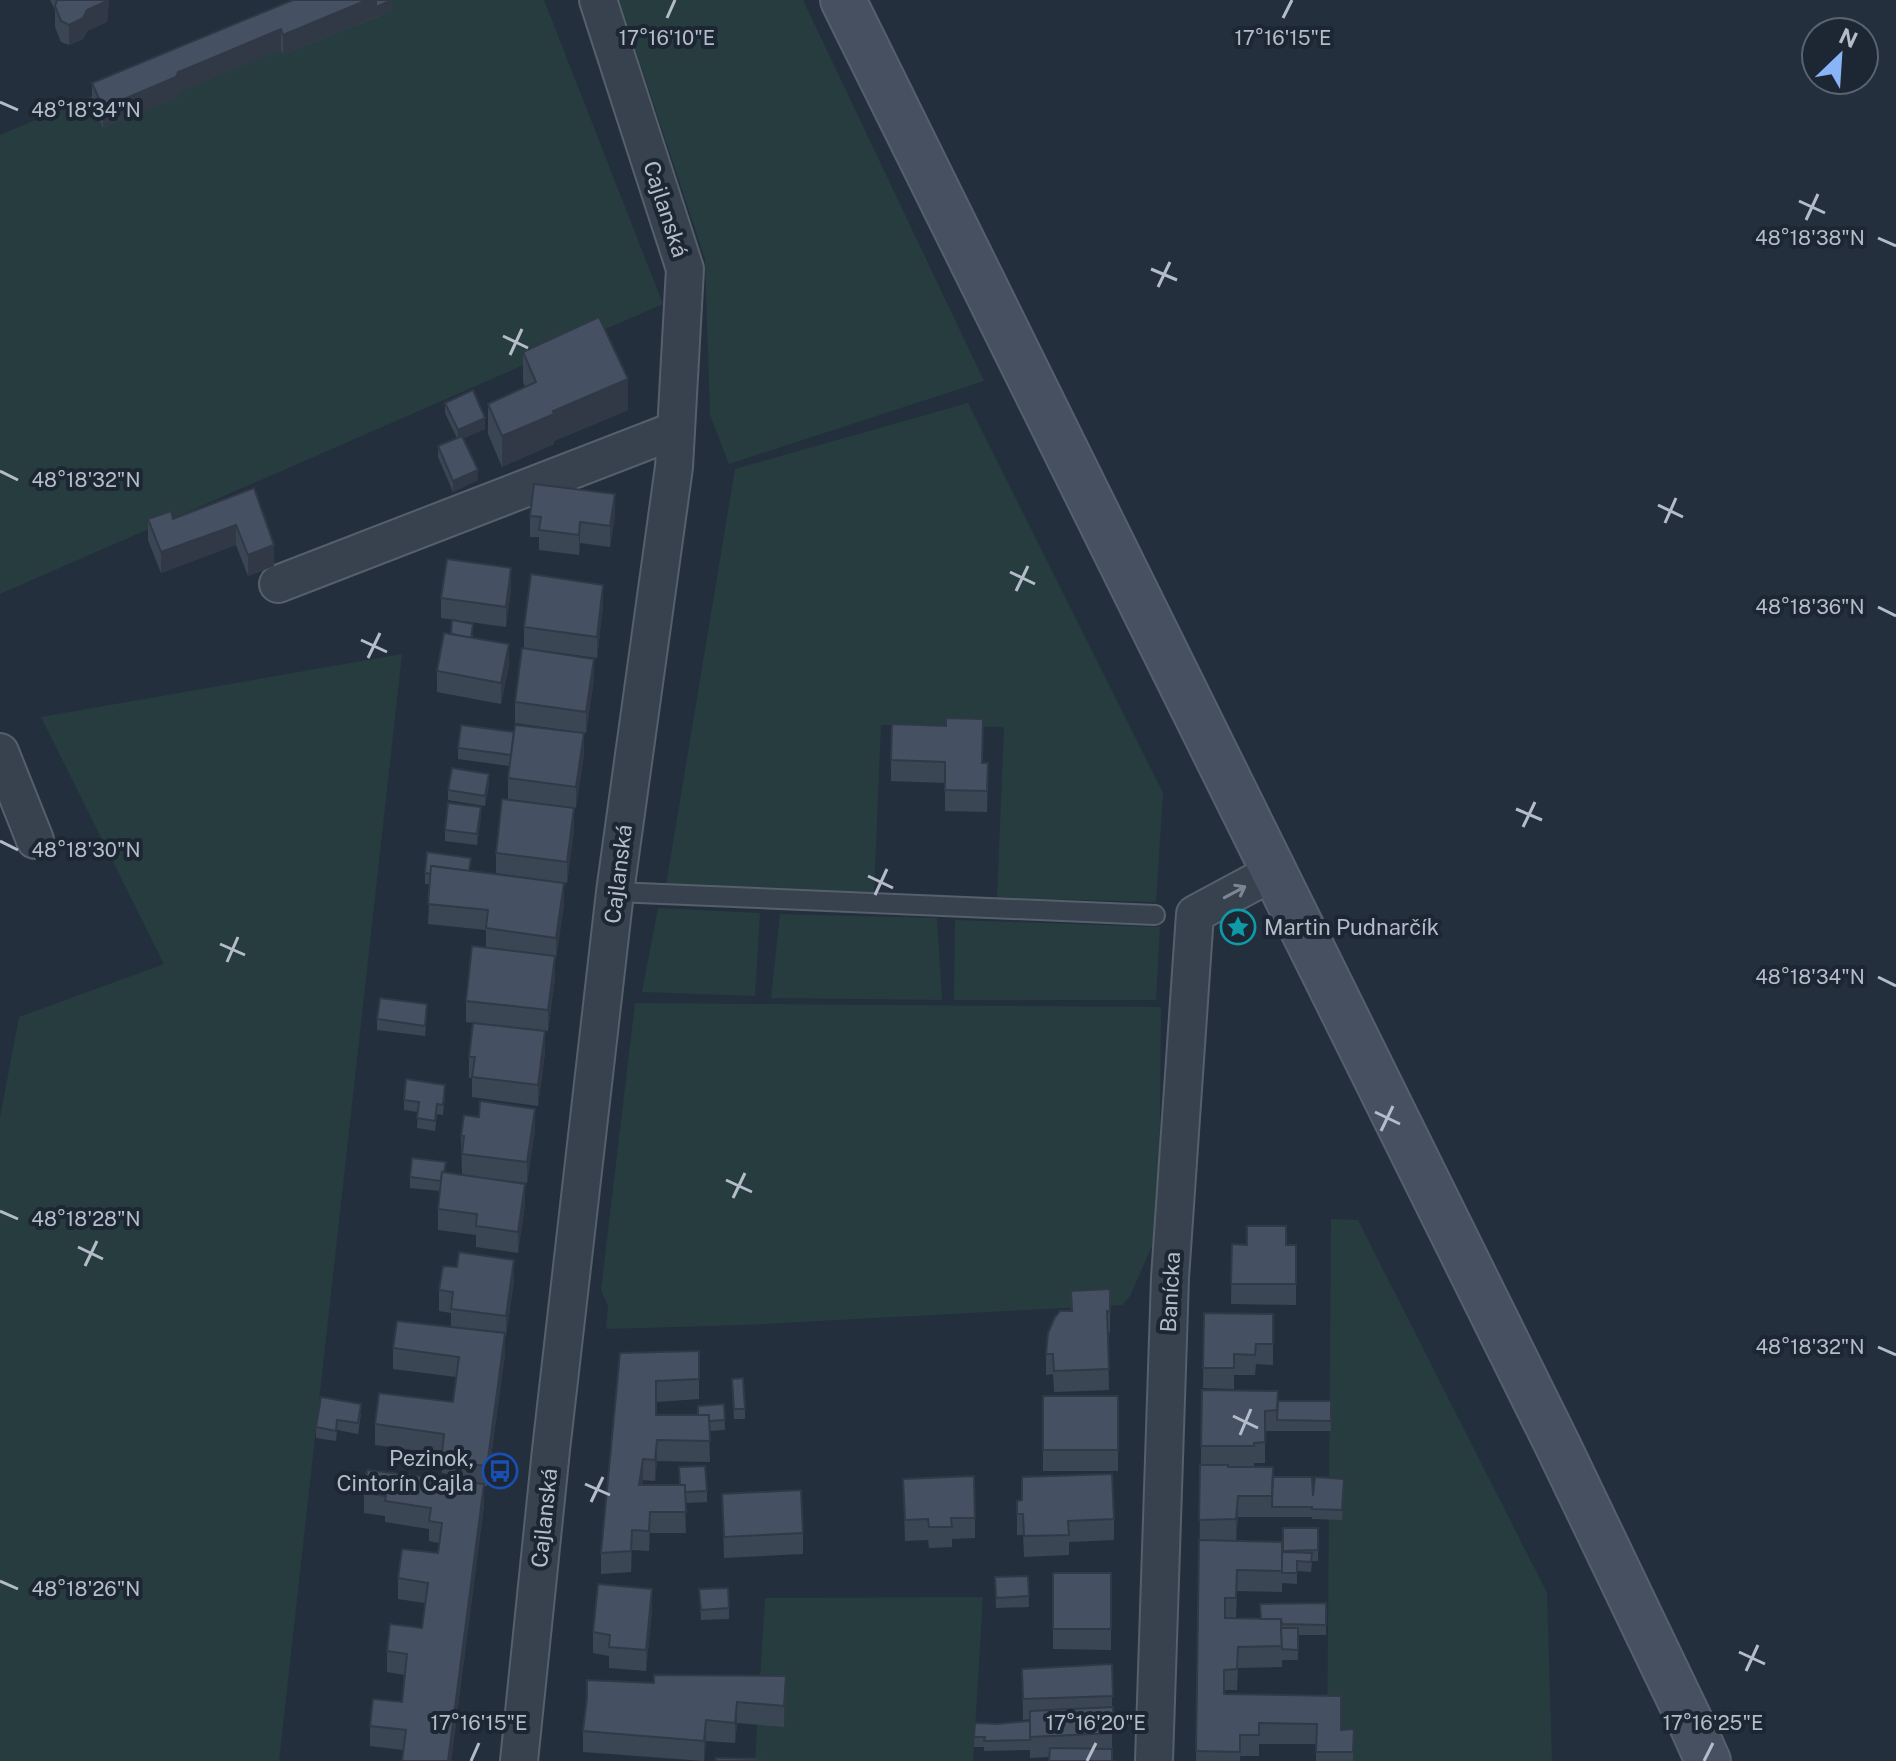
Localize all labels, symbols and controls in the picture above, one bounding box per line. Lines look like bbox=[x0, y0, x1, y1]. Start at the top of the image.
north arrow bbox=[1800, 16, 1880, 96]
text: N bbox=[1835, 22, 1862, 53]
text: 17°16'10"E bbox=[619, 26, 715, 50]
text: 17°16'15"E bbox=[1235, 26, 1331, 50]
text: 48°18'34"N bbox=[31, 98, 141, 122]
street label: Cajlanská bbox=[638, 158, 694, 260]
text: 48°18'38"N bbox=[1755, 226, 1865, 250]
text: 48°18'32"N bbox=[32, 468, 140, 492]
text: 48°18'36"N bbox=[1755, 595, 1865, 619]
street label: Cajlanská bbox=[599, 823, 637, 925]
text: 48°18'30"N bbox=[31, 838, 141, 862]
one-way arrow bbox=[1223, 884, 1246, 900]
place icon: Martin Pudnarčík bbox=[1219, 908, 1257, 946]
place label: Martin Pudnarčík bbox=[1264, 914, 1439, 940]
text: 48°18'34"N bbox=[1755, 965, 1865, 989]
text: 48°18'28"N bbox=[31, 1207, 141, 1231]
street label: Banícka bbox=[1155, 1251, 1185, 1333]
text: 48°18'32"N bbox=[1756, 1335, 1864, 1359]
place label: Pezinok, Cintorín Cajla bbox=[336, 1445, 474, 1496]
bus stop icon: Pezinok, Cintorín Cajla bbox=[481, 1452, 519, 1490]
street label: Cajlanská bbox=[526, 1467, 562, 1569]
text: 48°18'26"N bbox=[32, 1577, 140, 1601]
text: 17°16'15"E bbox=[431, 1711, 527, 1735]
text: 17°16'20"E bbox=[1046, 1711, 1146, 1735]
text: 17°16'25"E bbox=[1663, 1711, 1763, 1735]

